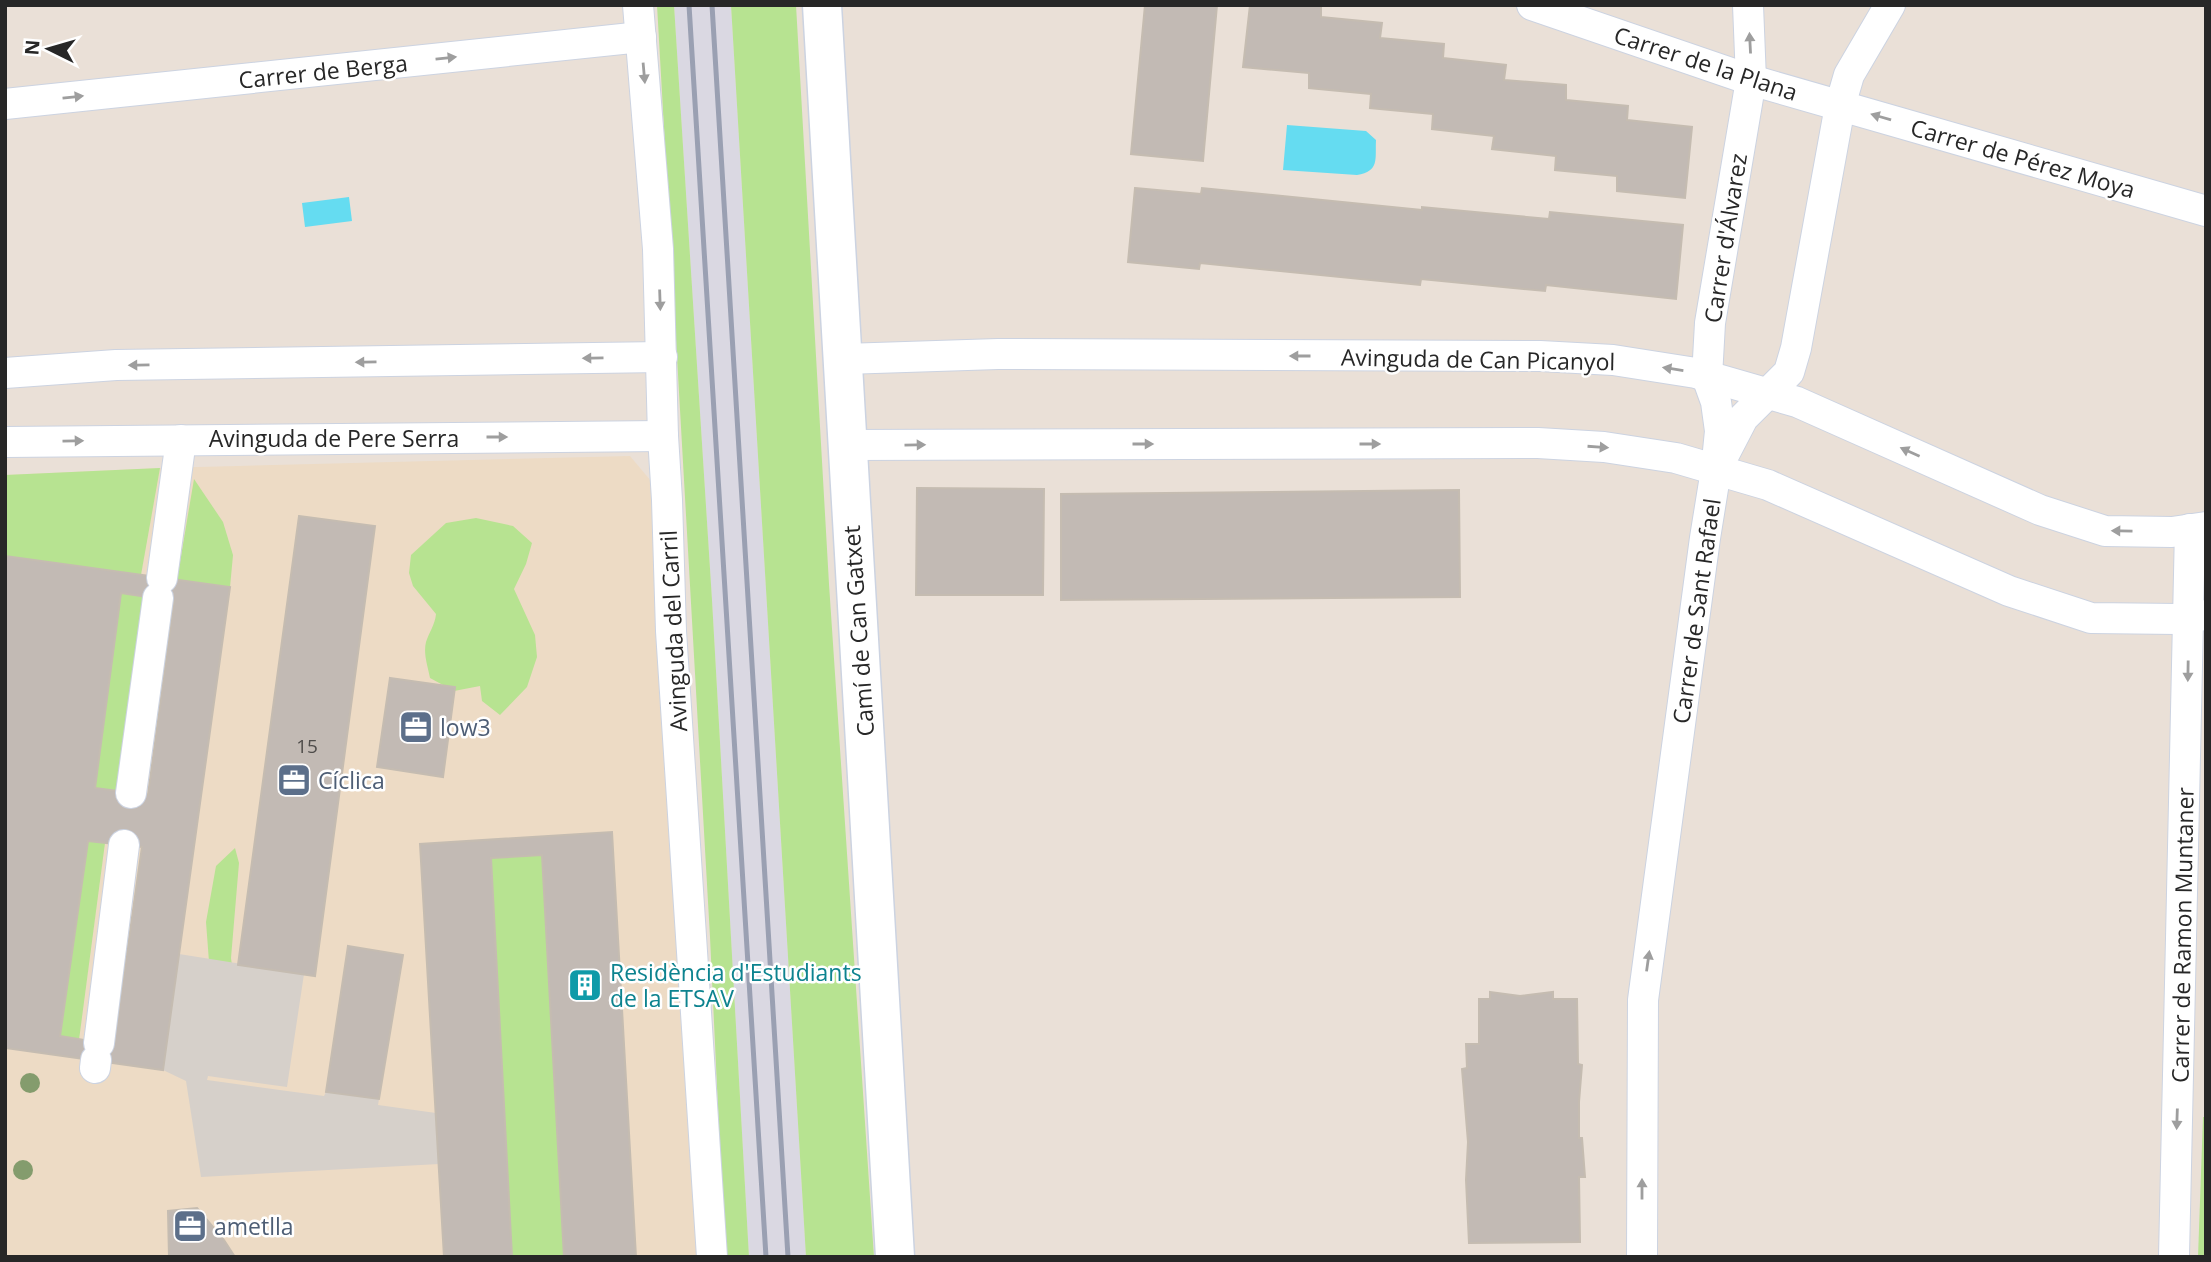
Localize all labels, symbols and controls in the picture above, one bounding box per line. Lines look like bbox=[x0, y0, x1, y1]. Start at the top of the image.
north arrow bbox=[14, 14, 84, 84]
street label: Carrer de la Plana bbox=[1610, 18, 1802, 108]
one-way arrow bbox=[1744, 31, 1755, 53]
text: N bbox=[18, 39, 46, 56]
street label: Carrer de Berga bbox=[237, 46, 409, 96]
one-way arrow bbox=[435, 52, 457, 63]
one-way arrow bbox=[639, 62, 650, 84]
one-way arrow bbox=[62, 91, 84, 102]
street label: Carrer de Pérez Moya bbox=[1907, 111, 2139, 205]
one-way arrow bbox=[1870, 112, 1891, 122]
street label: Carrer d'Álvarez bbox=[1696, 151, 1754, 325]
one-way arrow bbox=[654, 289, 665, 311]
street label: Avinguda de Can Picanyol bbox=[1341, 341, 1615, 377]
one-way arrow bbox=[1288, 350, 1310, 362]
one-way arrow bbox=[582, 352, 604, 364]
one-way arrow bbox=[355, 356, 377, 367]
one-way arrow bbox=[127, 359, 149, 370]
one-way arrow bbox=[1662, 363, 1684, 374]
street label: Avinguda de Pere Serra bbox=[209, 422, 459, 454]
one-way arrow bbox=[486, 431, 508, 443]
one-way arrow bbox=[63, 435, 85, 447]
one-way arrow bbox=[1132, 438, 1154, 450]
one-way arrow bbox=[1359, 438, 1381, 450]
one-way arrow bbox=[904, 439, 926, 450]
one-way arrow bbox=[1587, 442, 1609, 453]
one-way arrow bbox=[1900, 446, 1921, 457]
street label: Carrer de Sant Rafael bbox=[1664, 496, 1728, 726]
street label: Camí de Can Gatxet bbox=[835, 524, 881, 738]
one-way arrow bbox=[2111, 525, 2133, 537]
street label: Avinguda del Carril bbox=[652, 529, 694, 733]
one-way arrow bbox=[2183, 660, 2194, 682]
office icon: low3 bbox=[397, 708, 435, 746]
place label: low3 bbox=[440, 711, 491, 743]
house number: 15 bbox=[296, 733, 318, 759]
office icon: Cíclica bbox=[275, 761, 313, 799]
place label: Cíclica bbox=[318, 764, 385, 796]
street label: Carrer de Ramon Muntaner bbox=[2163, 786, 2201, 1083]
one-way arrow bbox=[1642, 950, 1653, 972]
place label: Residència d'Estudiants de la ETSAV bbox=[610, 956, 862, 1014]
building icon: Residència d'Estudiants de la ETSAV bbox=[566, 966, 604, 1004]
one-way arrow bbox=[2172, 1108, 2183, 1130]
one-way arrow bbox=[1636, 1177, 1648, 1199]
office icon: ametlla bbox=[171, 1207, 209, 1245]
place label: ametlla bbox=[214, 1210, 294, 1242]

